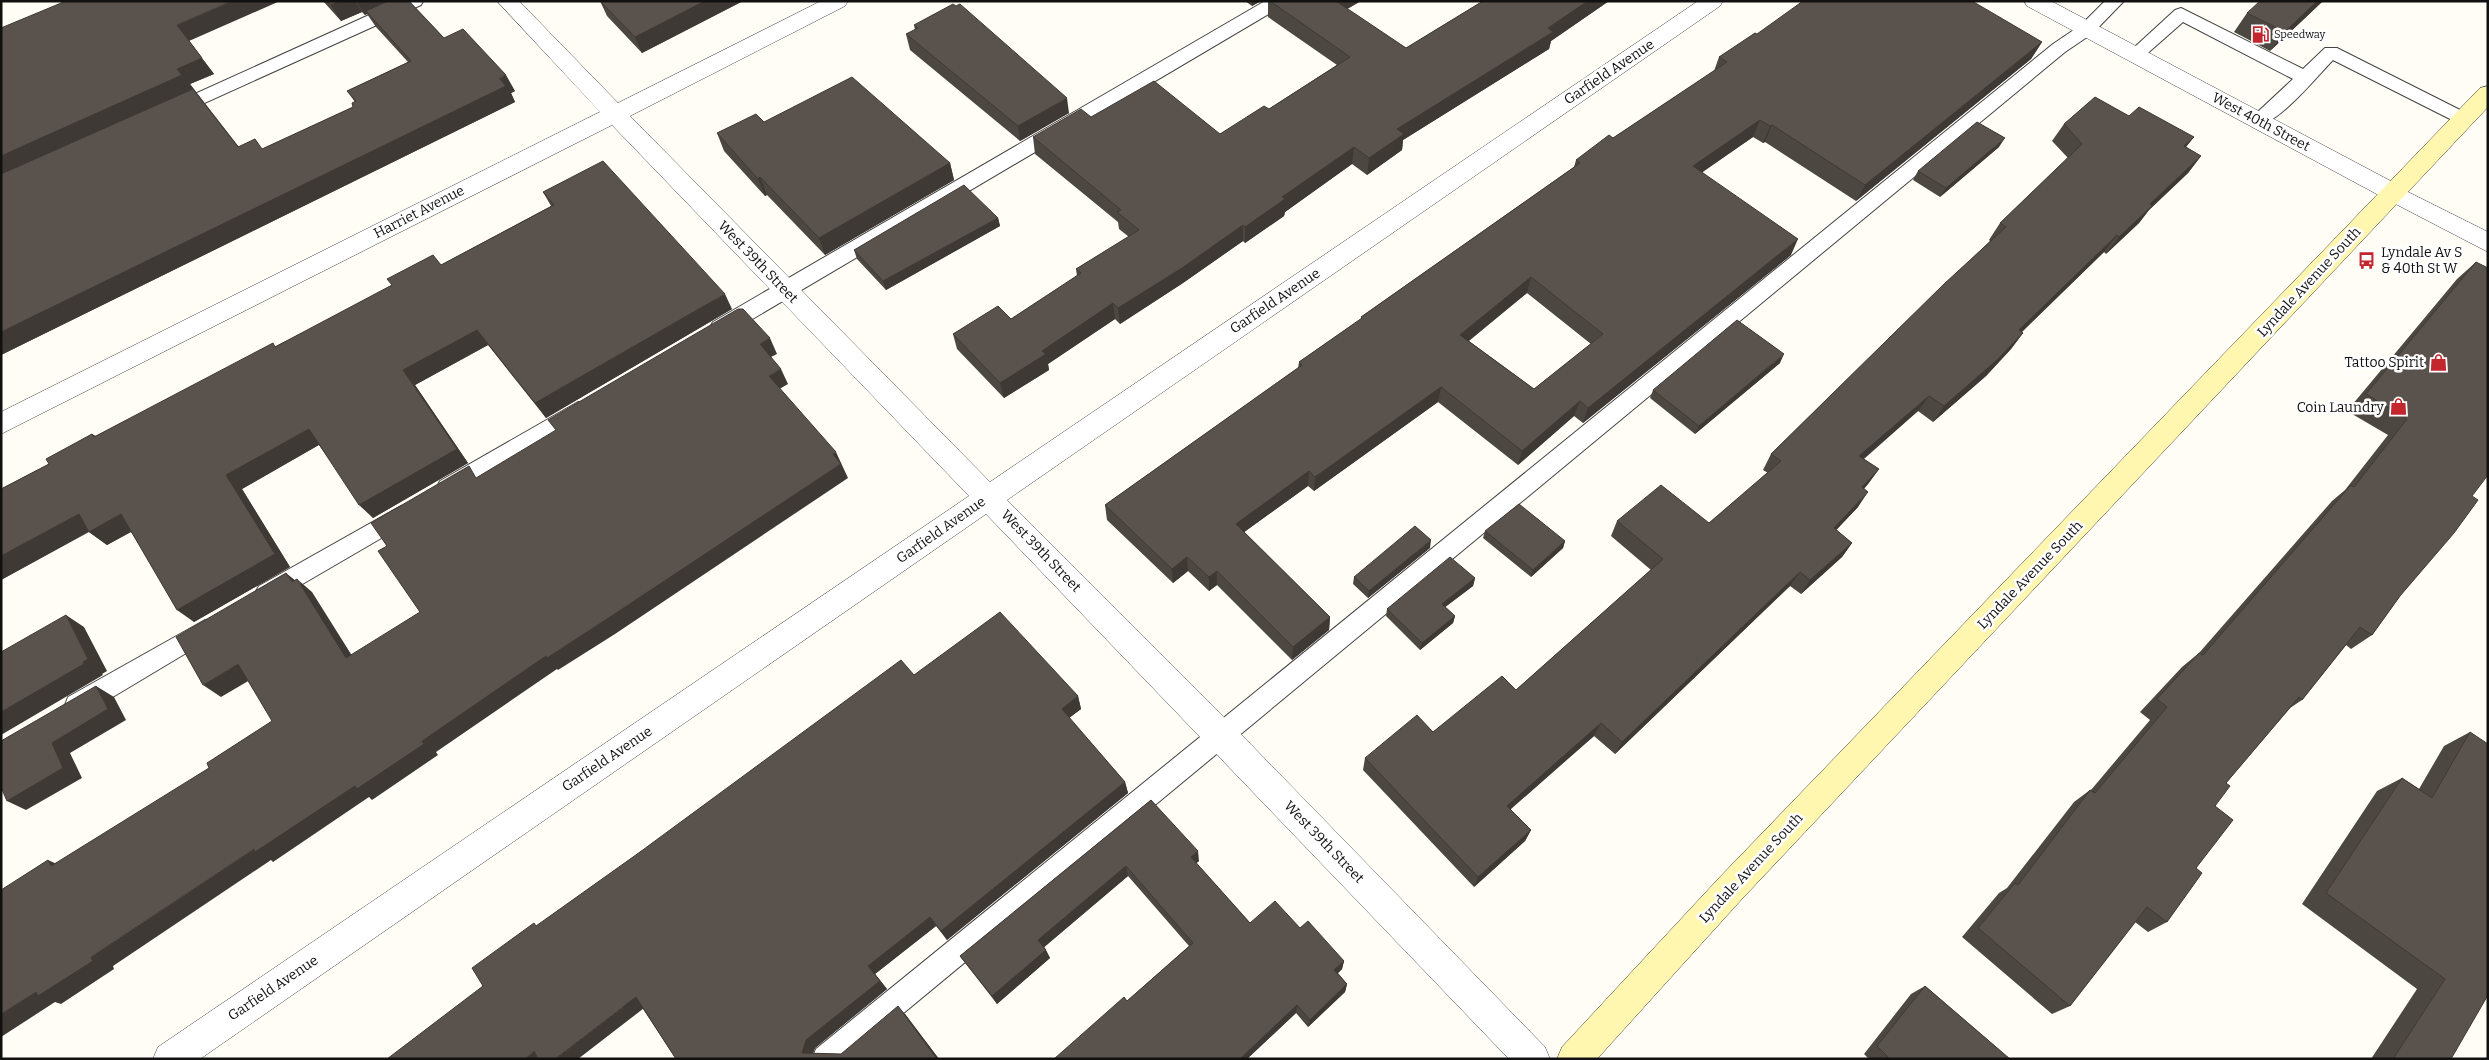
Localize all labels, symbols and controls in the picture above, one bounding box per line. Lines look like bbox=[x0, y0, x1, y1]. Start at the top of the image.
fuel station icon: Speedway bbox=[2250, 24, 2270, 44]
place label: Speedway bbox=[2274, 28, 2325, 41]
street label: Garfield Avenue bbox=[1561, 36, 1657, 108]
street label: West 40th Street bbox=[2209, 89, 2313, 155]
street label: Harriet Avenue bbox=[371, 182, 467, 242]
street label: West 39th Street bbox=[714, 217, 802, 307]
street label: Lyndale Avenue South bbox=[2254, 223, 2365, 340]
place label: Lyndale Av S & 40th St W bbox=[2381, 244, 2462, 277]
bus stop icon: Lyndale Av S & 40th St W bbox=[2357, 250, 2377, 270]
street label: Garfield Avenue bbox=[1227, 265, 1323, 337]
shop icon: Tattoo Spirit bbox=[2428, 352, 2448, 372]
place label: Tattoo Spirit bbox=[2344, 354, 2424, 371]
shop icon: Coin Laundry bbox=[2388, 397, 2408, 417]
place label: Coin Laundry bbox=[2297, 399, 2385, 416]
street label: Garfield Avenue bbox=[893, 493, 989, 567]
street label: West 39th Street bbox=[997, 506, 1085, 596]
street label: Lyndale Avenue South bbox=[1974, 517, 2086, 633]
street label: Garfield Avenue bbox=[559, 723, 655, 795]
street label: West 39th Street bbox=[1280, 797, 1368, 887]
street label: Lyndale Avenue South bbox=[1696, 809, 1807, 926]
street label: Garfield Avenue bbox=[225, 952, 321, 1024]

